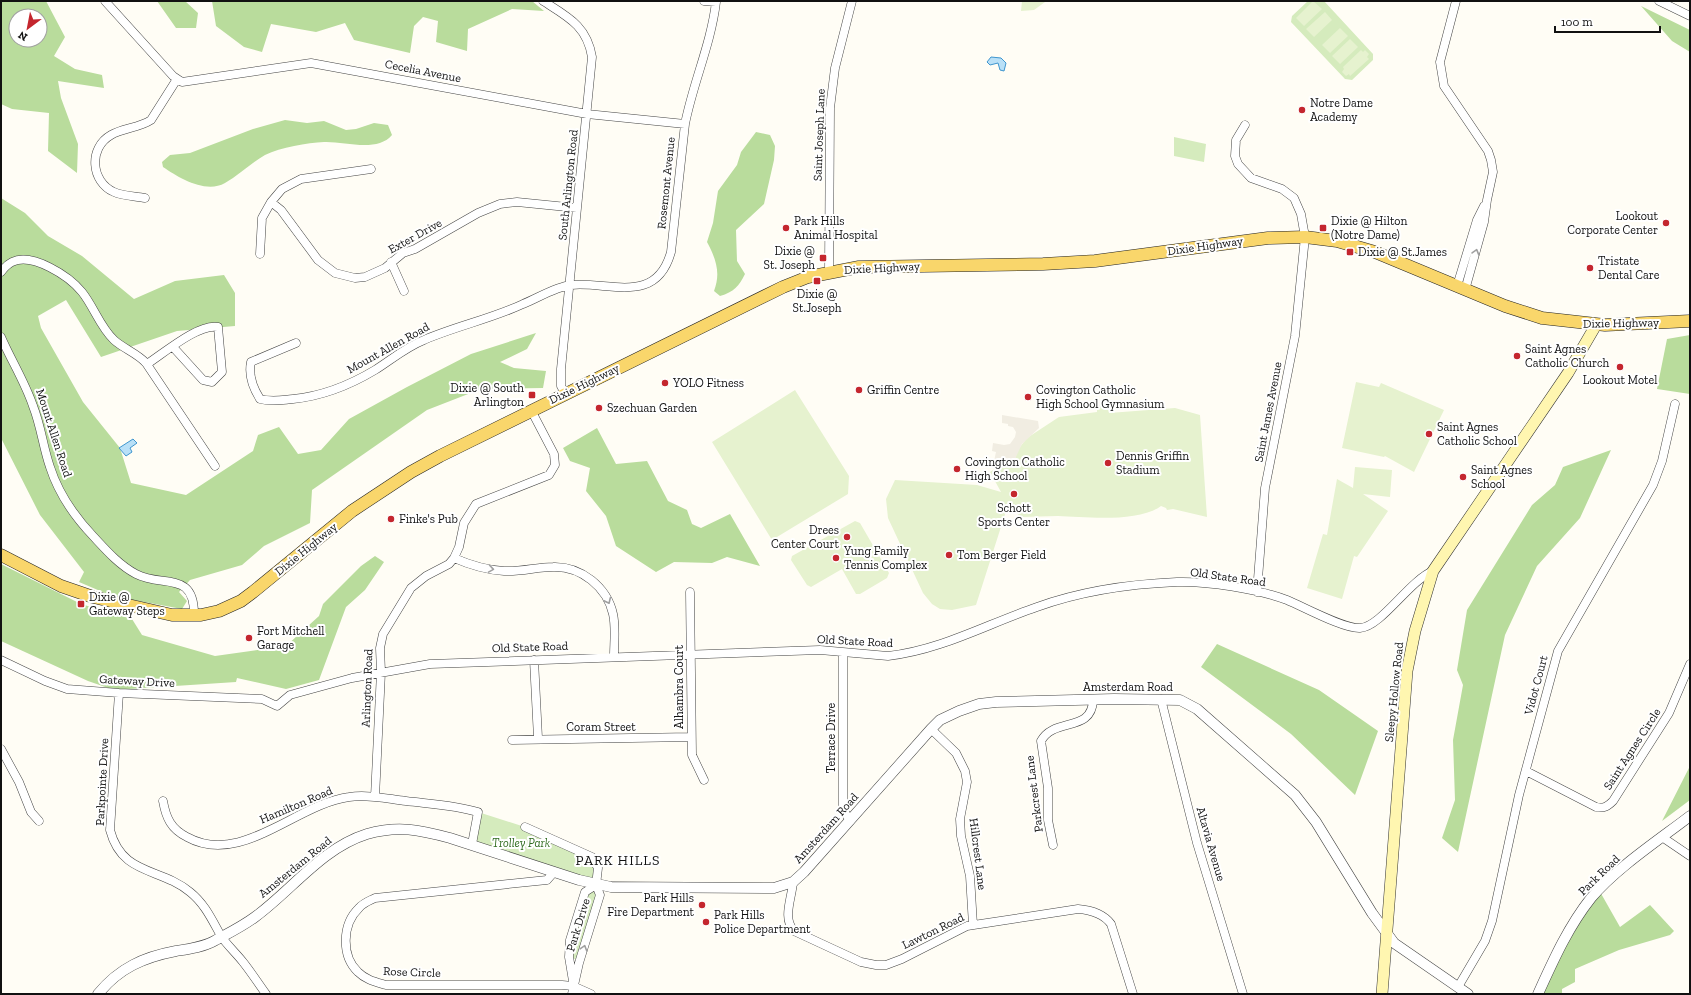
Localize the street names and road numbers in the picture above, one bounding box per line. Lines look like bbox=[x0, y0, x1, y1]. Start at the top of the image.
street label: Cecelia Avenue bbox=[384, 57, 463, 85]
street label: Saint Joseph Lane bbox=[810, 88, 828, 181]
street label: South Arlington Road bbox=[555, 128, 581, 241]
street label: Rosemont Avenue bbox=[654, 136, 678, 230]
street label: Exter Drive bbox=[386, 215, 445, 256]
street label: Dixie Highway bbox=[1166, 234, 1244, 258]
street label: Dixie Highway bbox=[844, 259, 921, 277]
street label: Dixie Highway bbox=[1583, 315, 1660, 331]
street label: Mount Allen Road bbox=[344, 319, 432, 376]
street label: Saint James Avenue bbox=[1251, 360, 1285, 463]
street label: Dixie Highway bbox=[547, 361, 622, 407]
street label: Mount Allen Road bbox=[33, 387, 75, 479]
street label: Dixie Highway bbox=[272, 519, 341, 578]
street label: Old State Road bbox=[1189, 565, 1267, 589]
street label: Old State Road bbox=[816, 632, 894, 650]
street label: Old State Road bbox=[492, 639, 569, 655]
street label: Sleepy Hollow Road bbox=[1382, 641, 1406, 743]
street label: Alhambra Court bbox=[672, 644, 686, 729]
street label: Arlington Road bbox=[359, 648, 375, 728]
street label: Vidot Court bbox=[1521, 653, 1551, 717]
street label: Gateway Drive bbox=[99, 672, 175, 690]
street label: Amsterdam Road bbox=[1083, 680, 1173, 694]
street label: Terrace Drive bbox=[824, 702, 838, 773]
street label: Saint Agnes Circle bbox=[1600, 705, 1664, 792]
street label: Coram Street bbox=[566, 720, 636, 734]
street label: Parkpointe Drive bbox=[93, 737, 111, 826]
street label: Parkcrest Lane bbox=[1022, 755, 1046, 833]
street label: Hamilton Road bbox=[258, 783, 335, 827]
street label: Amsterdam Road bbox=[791, 790, 862, 866]
street label: Altavia Avenue bbox=[1194, 805, 1228, 883]
street label: Hillcrest Lane bbox=[967, 817, 989, 891]
street label: Amsterdam Road bbox=[256, 833, 335, 901]
street label: Park Road bbox=[1575, 852, 1623, 898]
street label: Park Drive bbox=[563, 896, 593, 953]
street label: Lawton Road bbox=[900, 910, 967, 952]
street label: Rose Circle bbox=[383, 964, 441, 980]

